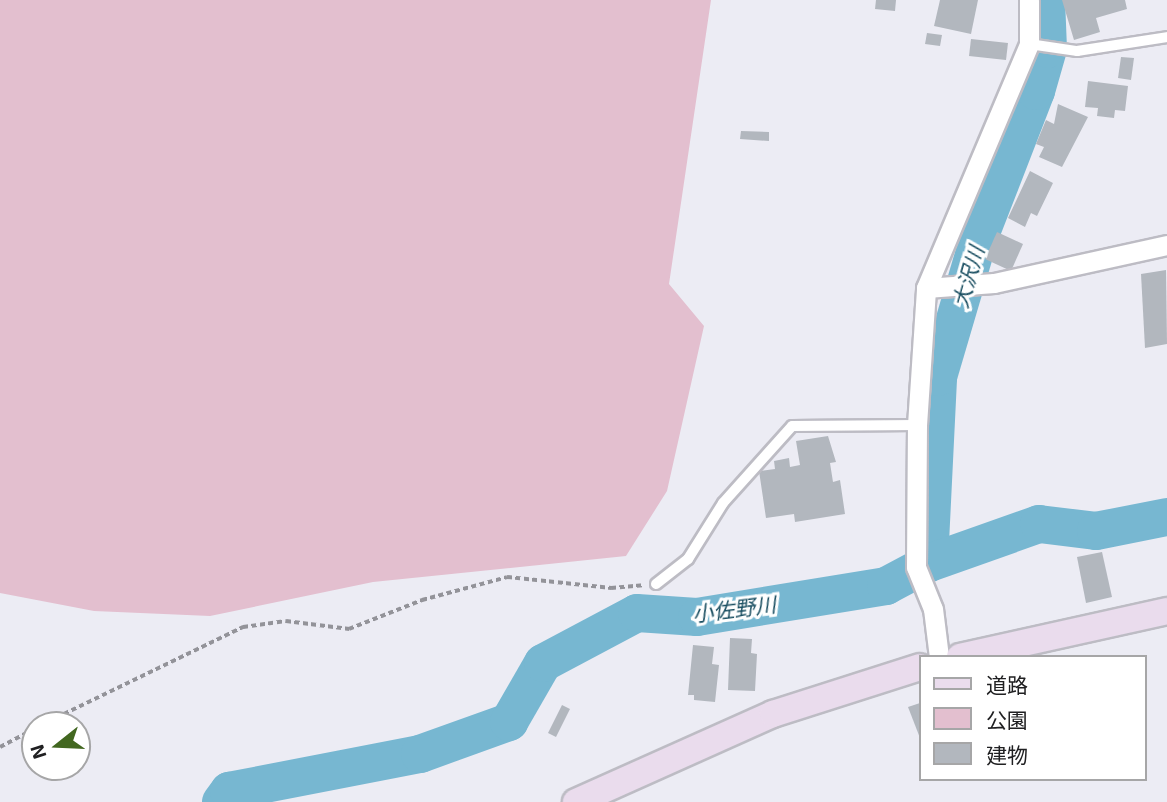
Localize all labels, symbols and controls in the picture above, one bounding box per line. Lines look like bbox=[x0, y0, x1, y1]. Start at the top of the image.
water label: 大沢川 bbox=[947, 243, 989, 311]
water label: 小佐野川 bbox=[691, 591, 777, 627]
legend bbox=[918, 655, 1146, 781]
text: 道路 bbox=[986, 672, 1028, 697]
text: 公園 bbox=[986, 707, 1028, 732]
north arrow bbox=[21, 711, 91, 781]
text: N bbox=[24, 742, 51, 762]
text: 建物 bbox=[986, 742, 1028, 767]

